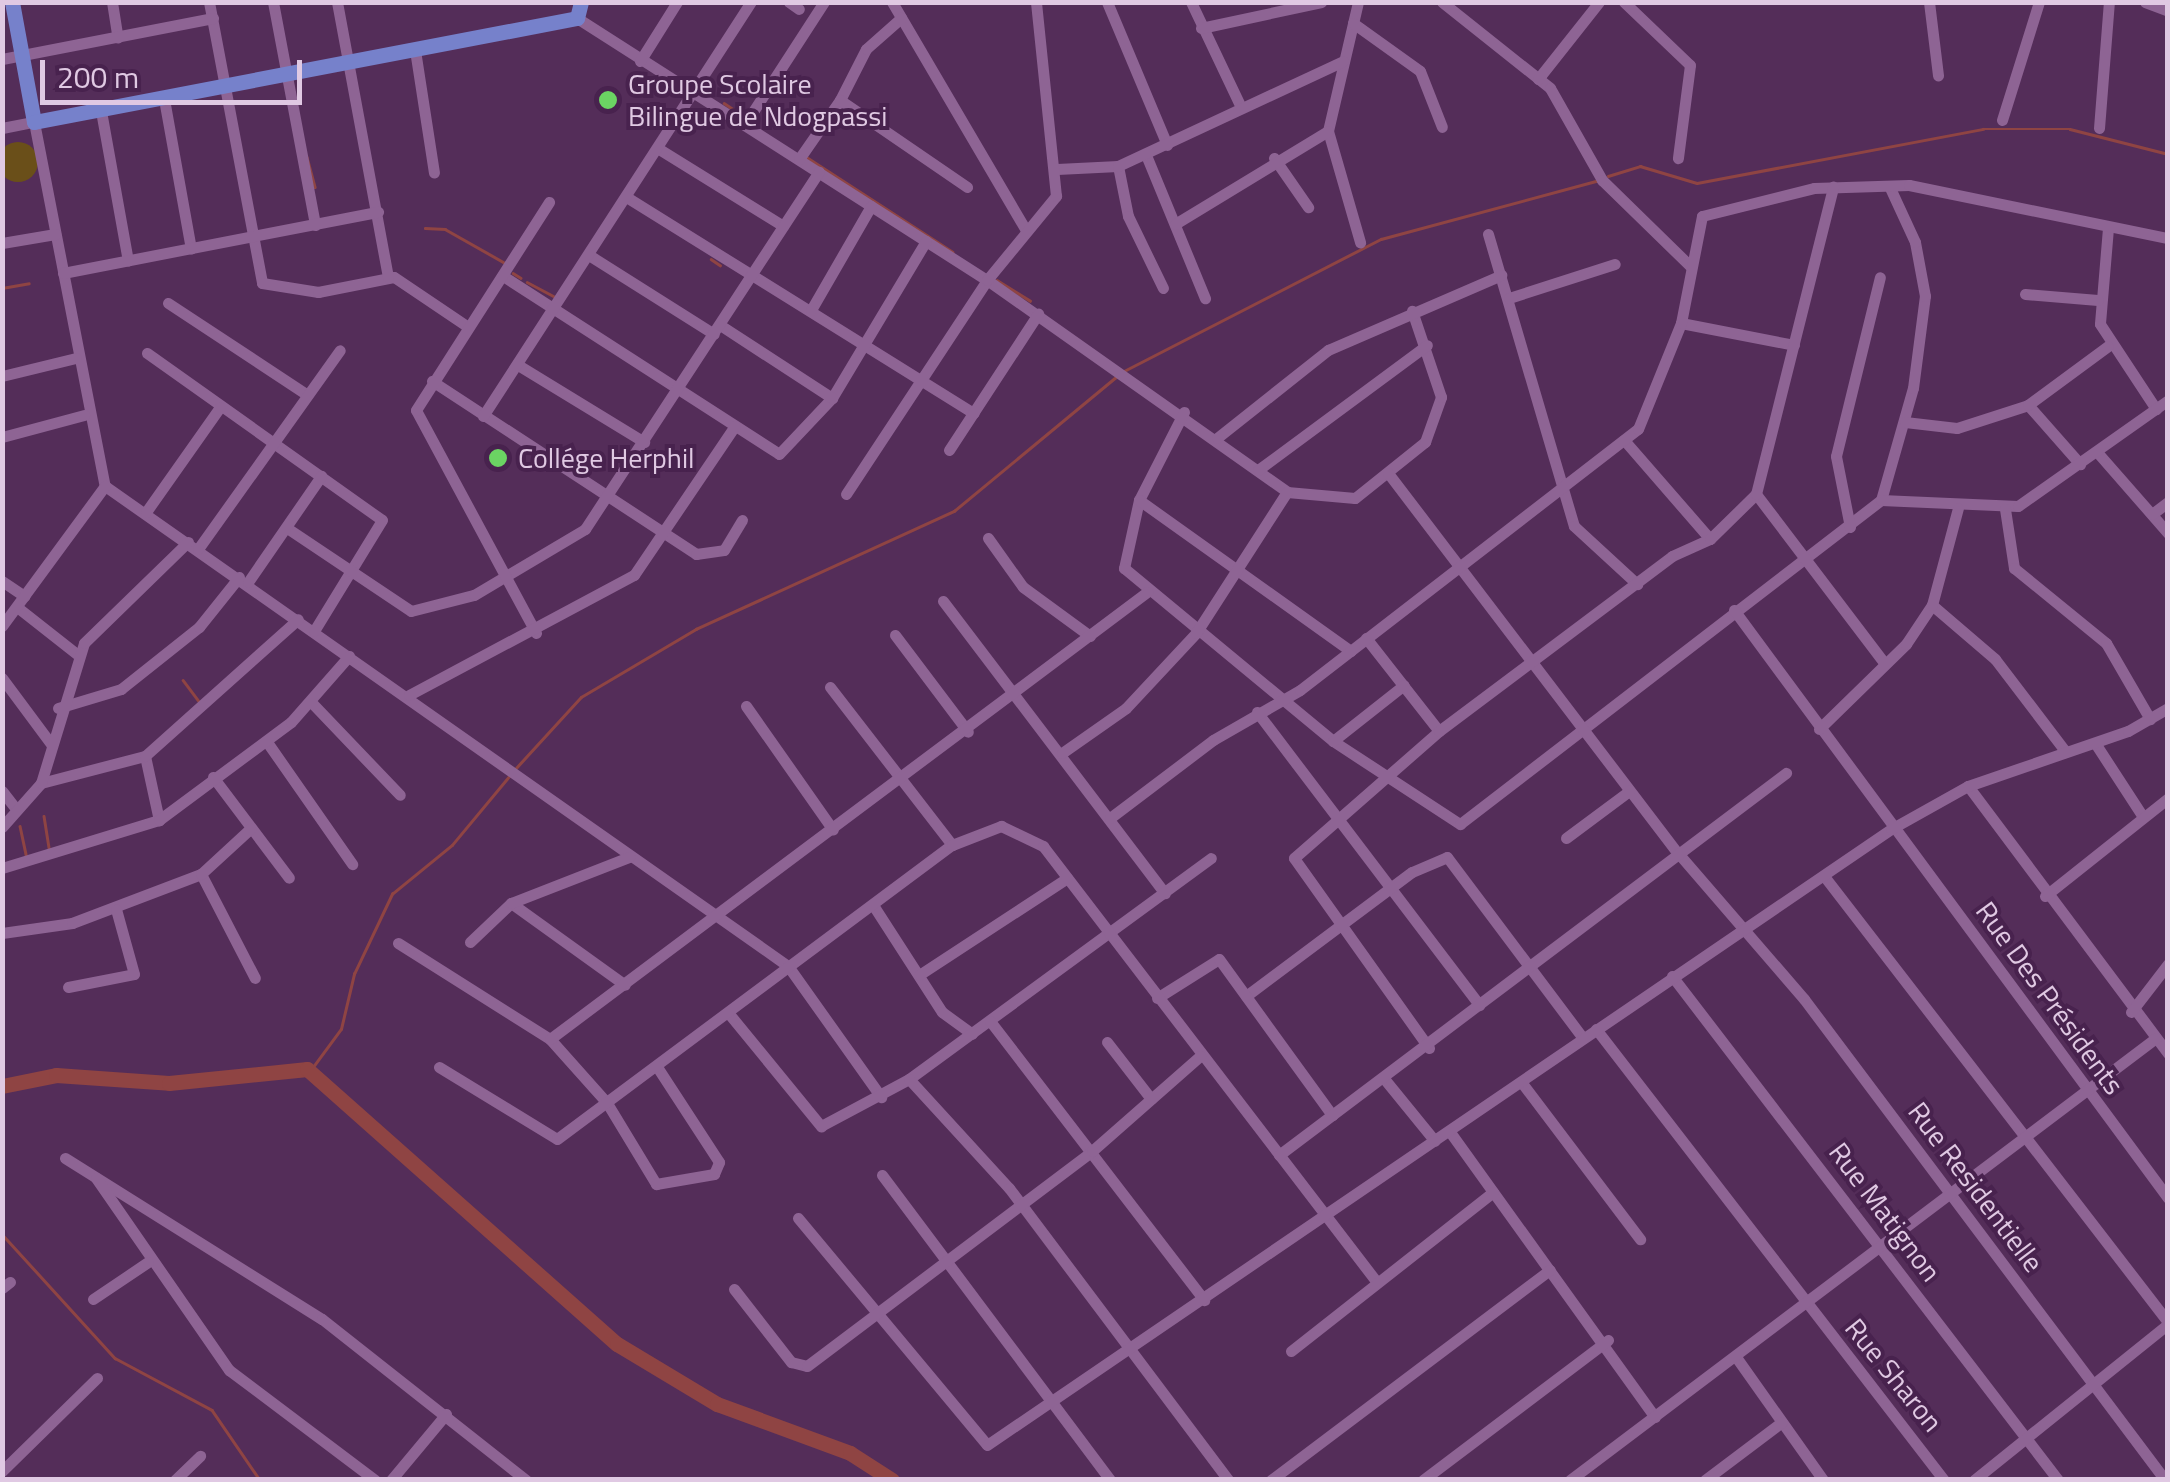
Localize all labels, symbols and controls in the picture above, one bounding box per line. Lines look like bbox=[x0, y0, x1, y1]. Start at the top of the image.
scale bar bbox=[45, 40, 308, 102]
text: 200 m bbox=[57, 54, 139, 100]
place label: Groupe Scolaire Bilingue de Ndogpassi bbox=[628, 67, 887, 133]
marker: Groupe Scolaire Bilingue de Ndogpassi bbox=[597, 89, 619, 111]
place label: Collége Herphil bbox=[518, 441, 694, 475]
marker: Collége Herphil bbox=[487, 447, 509, 469]
street label: Rue Des Présidents bbox=[1969, 895, 2131, 1101]
street label: Rue Residentielle bbox=[1901, 1096, 2051, 1278]
street label: Rue Matignon bbox=[1822, 1136, 1948, 1288]
street label: Rue Sharon bbox=[1838, 1312, 1950, 1438]

